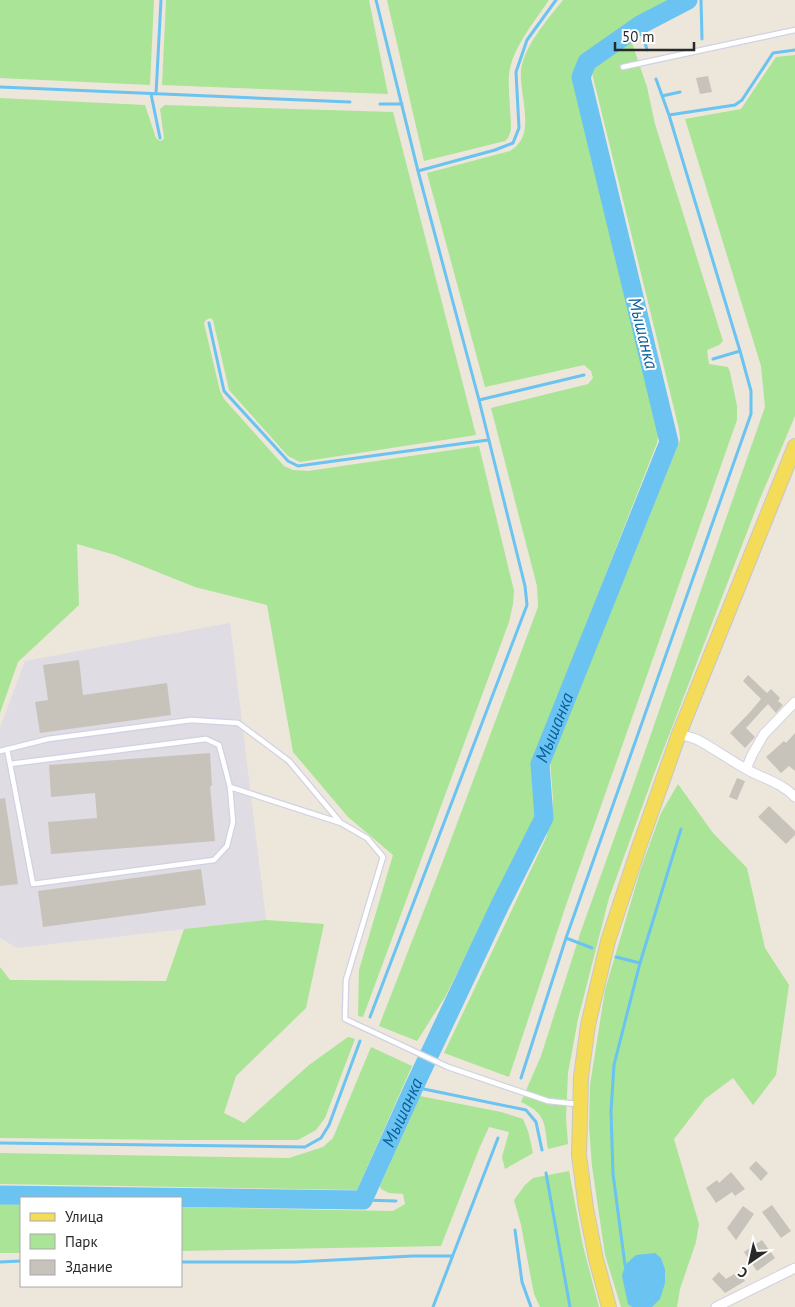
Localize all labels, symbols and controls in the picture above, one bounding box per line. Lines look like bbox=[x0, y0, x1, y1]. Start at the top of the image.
scale bar bbox=[615, 20, 694, 52]
text: 50 m bbox=[622, 27, 655, 46]
water label: Мышанка bbox=[623, 295, 664, 371]
water label: Мышанка bbox=[530, 689, 578, 766]
water label: Мышанка bbox=[376, 1074, 428, 1150]
legend bbox=[20, 1197, 182, 1287]
text: Улица bbox=[65, 1207, 103, 1226]
text: Парк bbox=[65, 1232, 98, 1251]
north arrow bbox=[725, 1237, 775, 1287]
text: Здание bbox=[65, 1257, 113, 1276]
text: С bbox=[734, 1263, 751, 1282]

